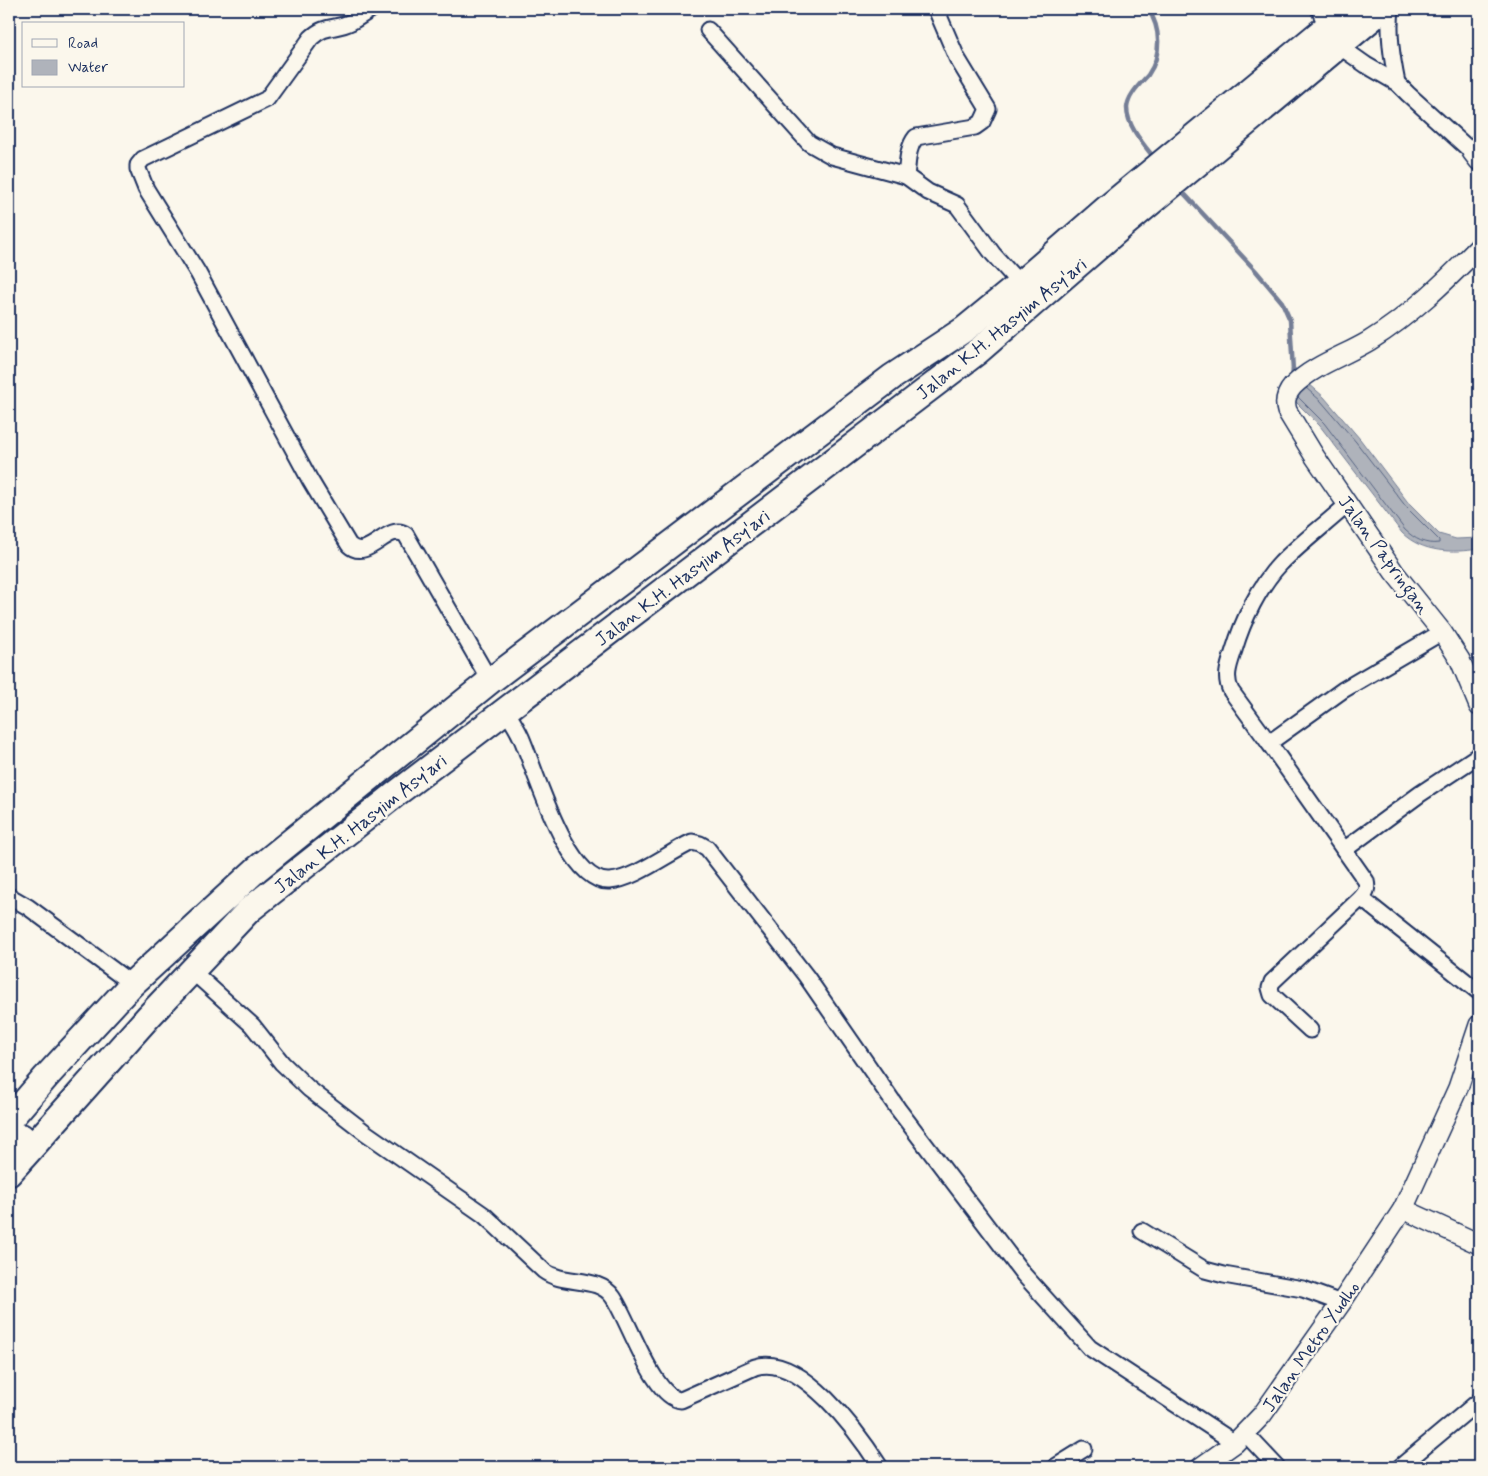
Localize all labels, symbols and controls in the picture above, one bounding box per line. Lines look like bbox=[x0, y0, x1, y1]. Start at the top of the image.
legend bbox=[22, 22, 185, 88]
text: Road bbox=[68, 34, 98, 54]
text: Water bbox=[68, 58, 108, 78]
street label: Jalan K.H. Hasyim Asy'ari bbox=[911, 252, 1093, 406]
street label: Jalan Papringan bbox=[1330, 490, 1436, 621]
street label: Jalan K.H. Hasyim Asy'ari bbox=[590, 504, 776, 652]
street label: Jalan K.H. Hasyim Asy'ari bbox=[269, 749, 453, 900]
street label: Jalan Metro Yudho bbox=[1257, 1276, 1366, 1417]

